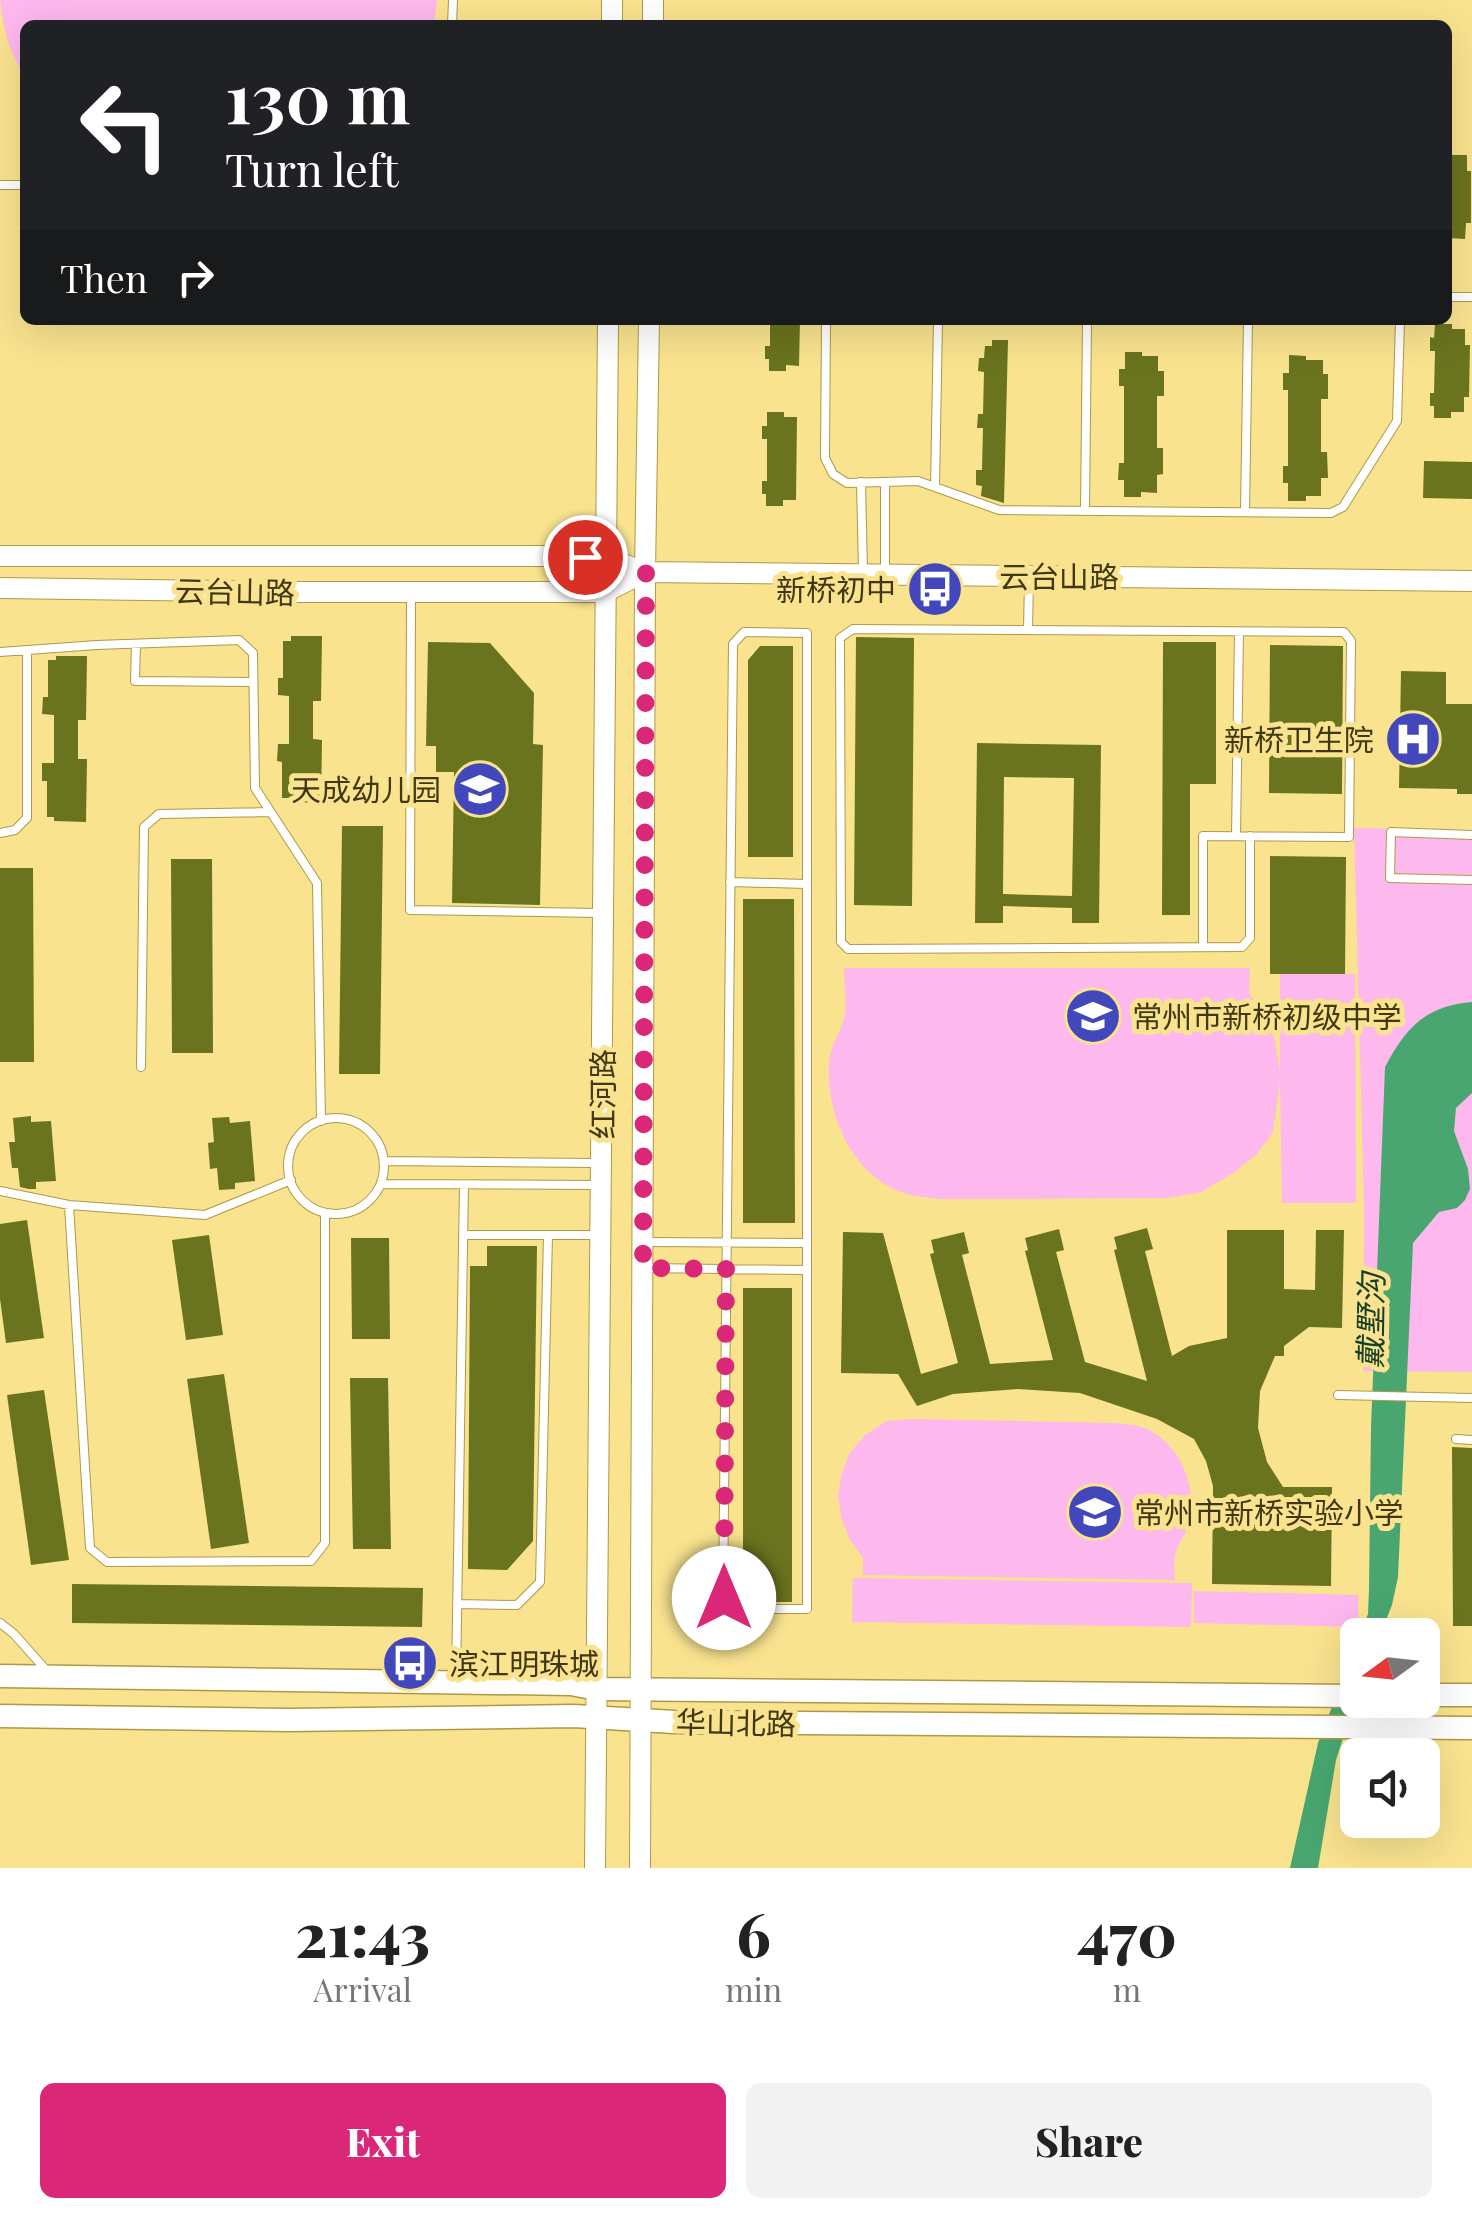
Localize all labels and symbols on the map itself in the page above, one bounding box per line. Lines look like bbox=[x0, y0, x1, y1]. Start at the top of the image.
pin bbox=[543, 515, 628, 600]
street label: 云台山路 bbox=[999, 556, 1119, 596]
bus stop icon: 新桥初中 bbox=[905, 559, 965, 619]
place label: 新桥初中 bbox=[776, 569, 896, 609]
street label: 云台山路 bbox=[175, 570, 295, 612]
hospital icon: 新桥卫生院 bbox=[1383, 709, 1443, 769]
place label: 新桥卫生院 bbox=[1224, 719, 1374, 759]
school or university icon: 天成幼儿园 bbox=[450, 759, 510, 819]
place label: 天成幼儿园 bbox=[291, 769, 441, 809]
school or university icon: 常州市新桥初级中学 bbox=[1063, 986, 1123, 1046]
place label: 常州市新桥初级中学 bbox=[1132, 996, 1402, 1036]
street label: 红河路 bbox=[582, 1049, 622, 1139]
water label: 戴墅沟 bbox=[1347, 1270, 1391, 1369]
school or university icon: 常州市新桥实验小学 bbox=[1065, 1482, 1125, 1542]
place label: 常州市新桥实验小学 bbox=[1134, 1492, 1404, 1532]
position arrow bbox=[672, 1546, 776, 1650]
north arrow bbox=[1340, 1618, 1440, 1718]
bus stop icon: 滨江明珠城 bbox=[380, 1633, 440, 1693]
place label: 滨江明珠城 bbox=[449, 1643, 599, 1683]
street label: 华山北路 bbox=[676, 1701, 796, 1743]

